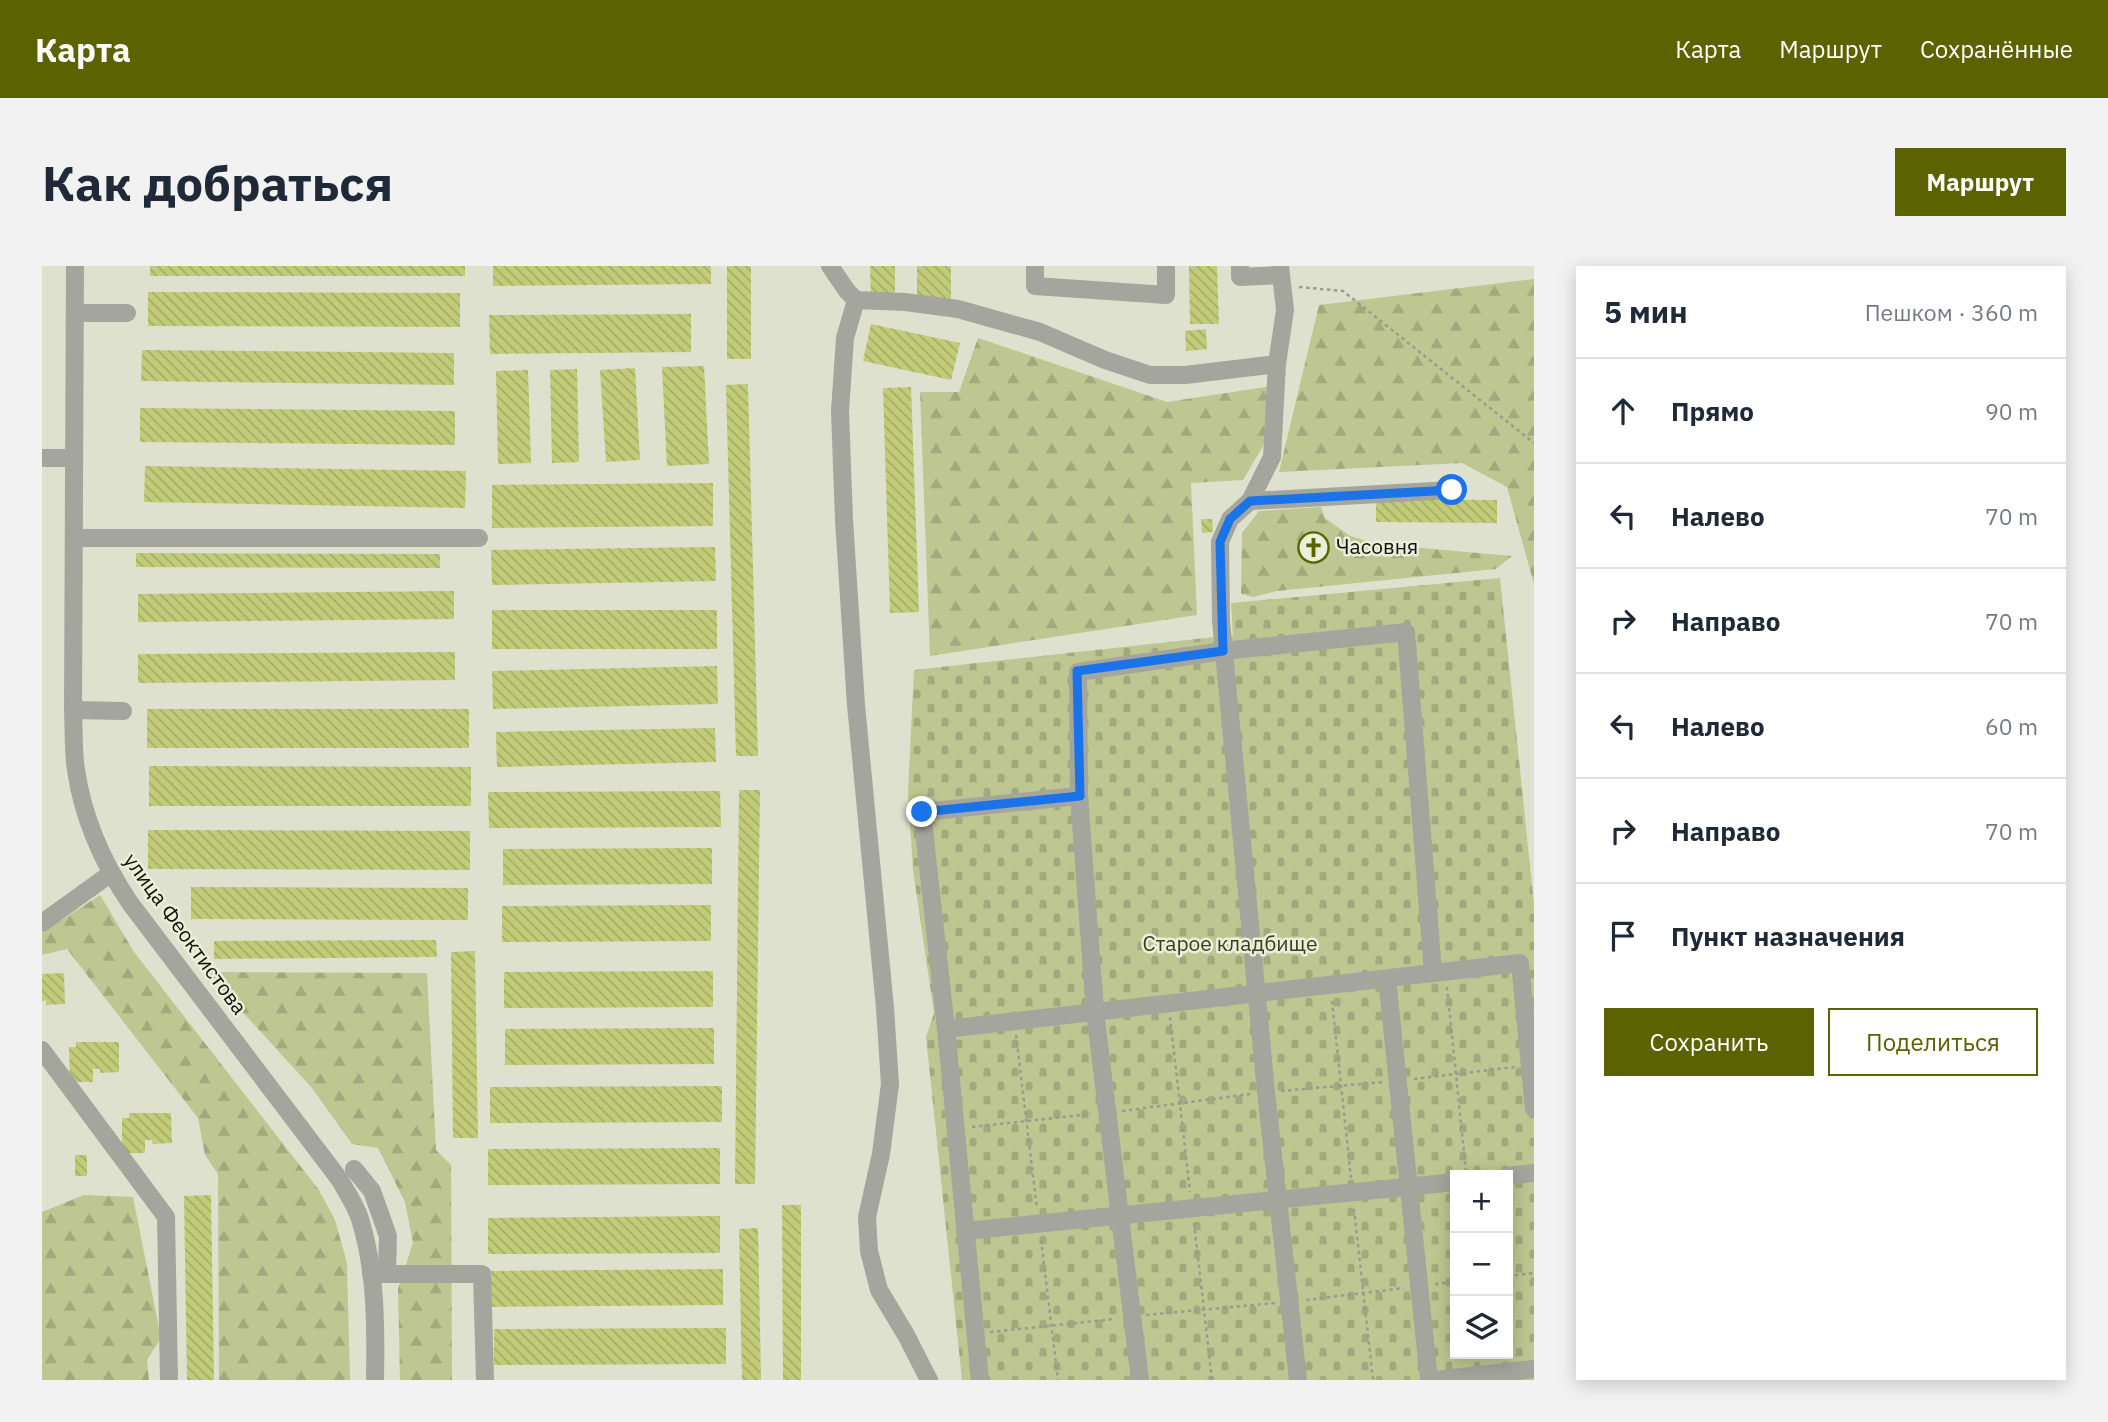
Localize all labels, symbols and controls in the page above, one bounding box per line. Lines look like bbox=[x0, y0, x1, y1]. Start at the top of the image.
text: Карта bbox=[35, 28, 131, 71]
text: Карта bbox=[1675, 33, 1741, 65]
text: Маршрут bbox=[1779, 33, 1882, 65]
text: Сохранённые bbox=[1920, 33, 2073, 65]
button: Маршрут bbox=[1895, 148, 2066, 216]
text: Как добраться bbox=[42, 151, 393, 214]
text: 5 мин bbox=[1604, 292, 1688, 331]
text: Пешком · 360 m bbox=[1865, 297, 2038, 327]
icon: ahead bbox=[1604, 392, 1642, 430]
text: Прямо bbox=[1671, 394, 1754, 428]
text: 90 m bbox=[1985, 396, 2038, 426]
route start bbox=[1436, 474, 1467, 505]
icon: left bbox=[1604, 497, 1642, 535]
text: Налево bbox=[1671, 499, 1765, 533]
text: 70 m bbox=[1985, 501, 2038, 531]
church icon: Часовня bbox=[1296, 530, 1330, 564]
place label: Часовня bbox=[1336, 532, 1418, 560]
icon: right bbox=[1604, 602, 1642, 640]
text: Направо bbox=[1671, 604, 1780, 638]
text: 70 m bbox=[1985, 606, 2038, 636]
icon: left bbox=[1604, 707, 1642, 745]
text: Налево bbox=[1671, 709, 1765, 743]
text: 60 m bbox=[1985, 711, 2038, 741]
route end bbox=[906, 796, 937, 827]
icon: right bbox=[1604, 812, 1642, 850]
text: Направо bbox=[1671, 814, 1780, 848]
text: 70 m bbox=[1985, 816, 2038, 846]
street label: улица Феоктистова bbox=[118, 847, 254, 1020]
icon: arrive bbox=[1604, 917, 1642, 955]
text: Пункт назначения bbox=[1671, 919, 1905, 953]
park label: Старое кладбище bbox=[1143, 929, 1317, 957]
button: Сохранить bbox=[1604, 1008, 1814, 1076]
button: Поделиться bbox=[1828, 1008, 2038, 1076]
map controls bbox=[1450, 1170, 1513, 1359]
button: + bbox=[1450, 1170, 1513, 1233]
button: − bbox=[1450, 1233, 1513, 1296]
button: layers bbox=[1450, 1296, 1513, 1359]

